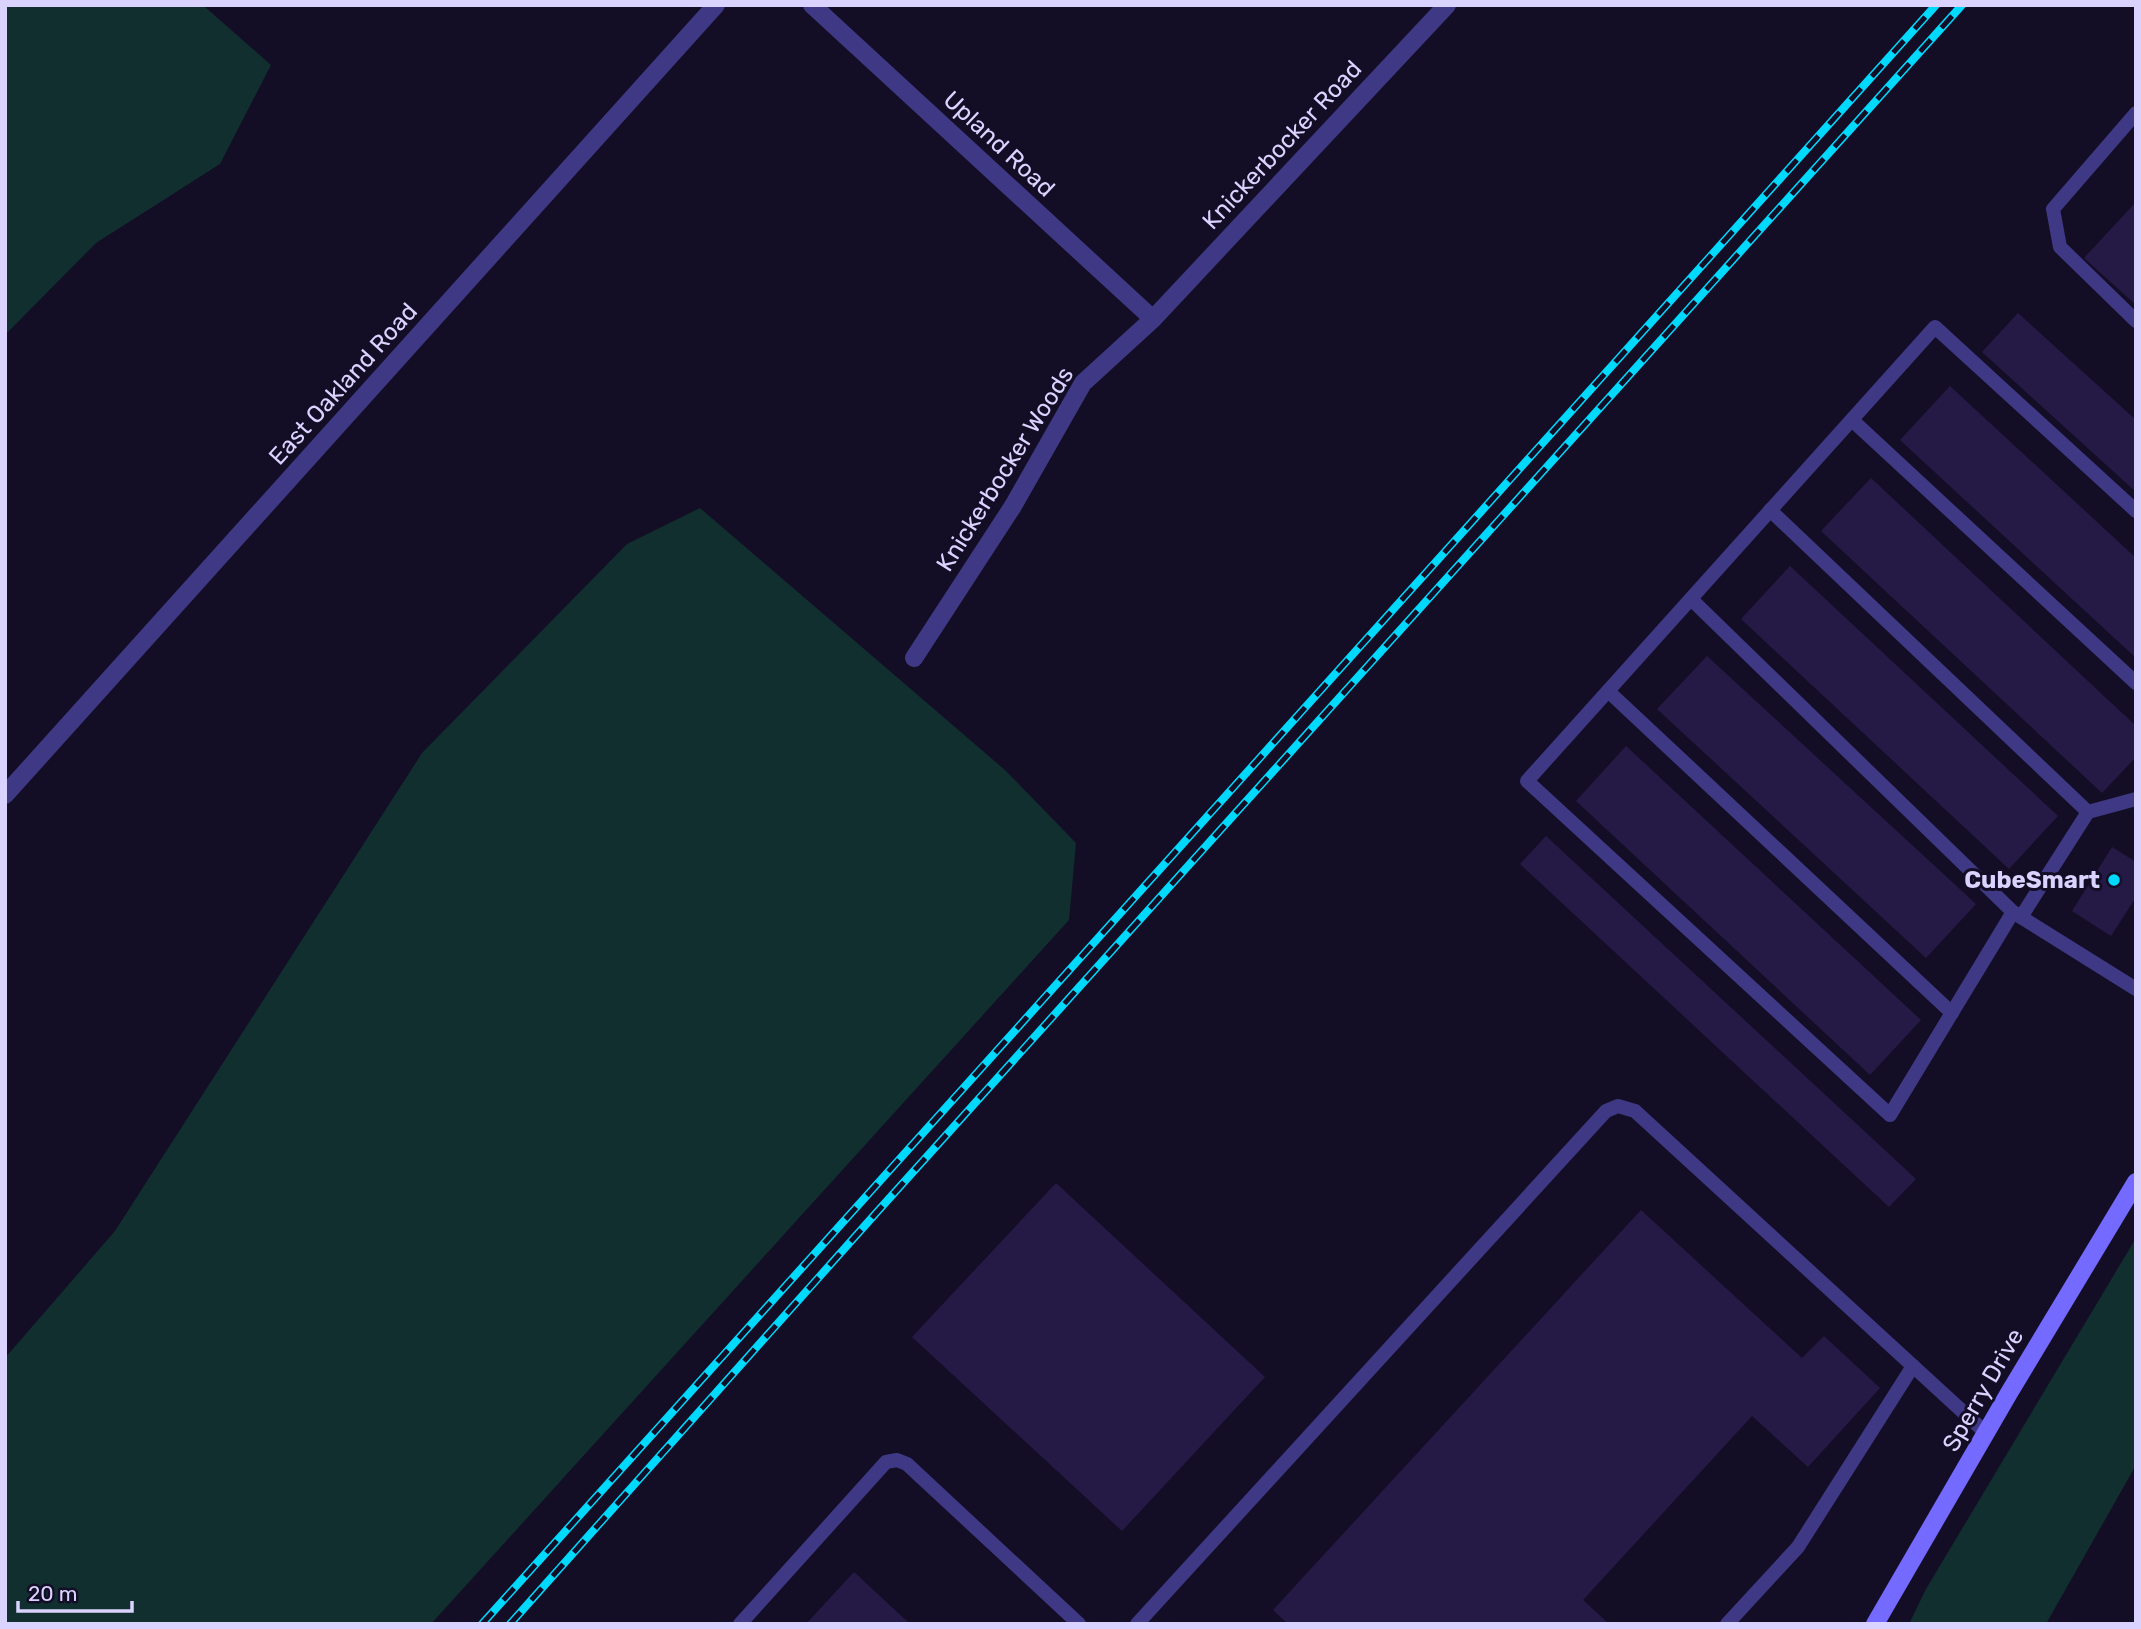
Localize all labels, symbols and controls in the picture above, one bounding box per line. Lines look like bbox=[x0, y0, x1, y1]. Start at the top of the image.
street label: Knickerbocker Road bbox=[1197, 55, 1367, 235]
street label: Upland Road bbox=[938, 85, 1060, 203]
street label: East Oakland Road bbox=[263, 297, 423, 471]
street label: Knickerbocker Woods bbox=[931, 362, 1079, 576]
place label: CubeSmart bbox=[1964, 866, 2100, 894]
marker: CubeSmart bbox=[2106, 872, 2122, 888]
street label: Sperry Drive bbox=[1937, 1324, 2029, 1456]
scale bar bbox=[18, 1570, 131, 1614]
text: 20 m bbox=[28, 1581, 77, 1606]

